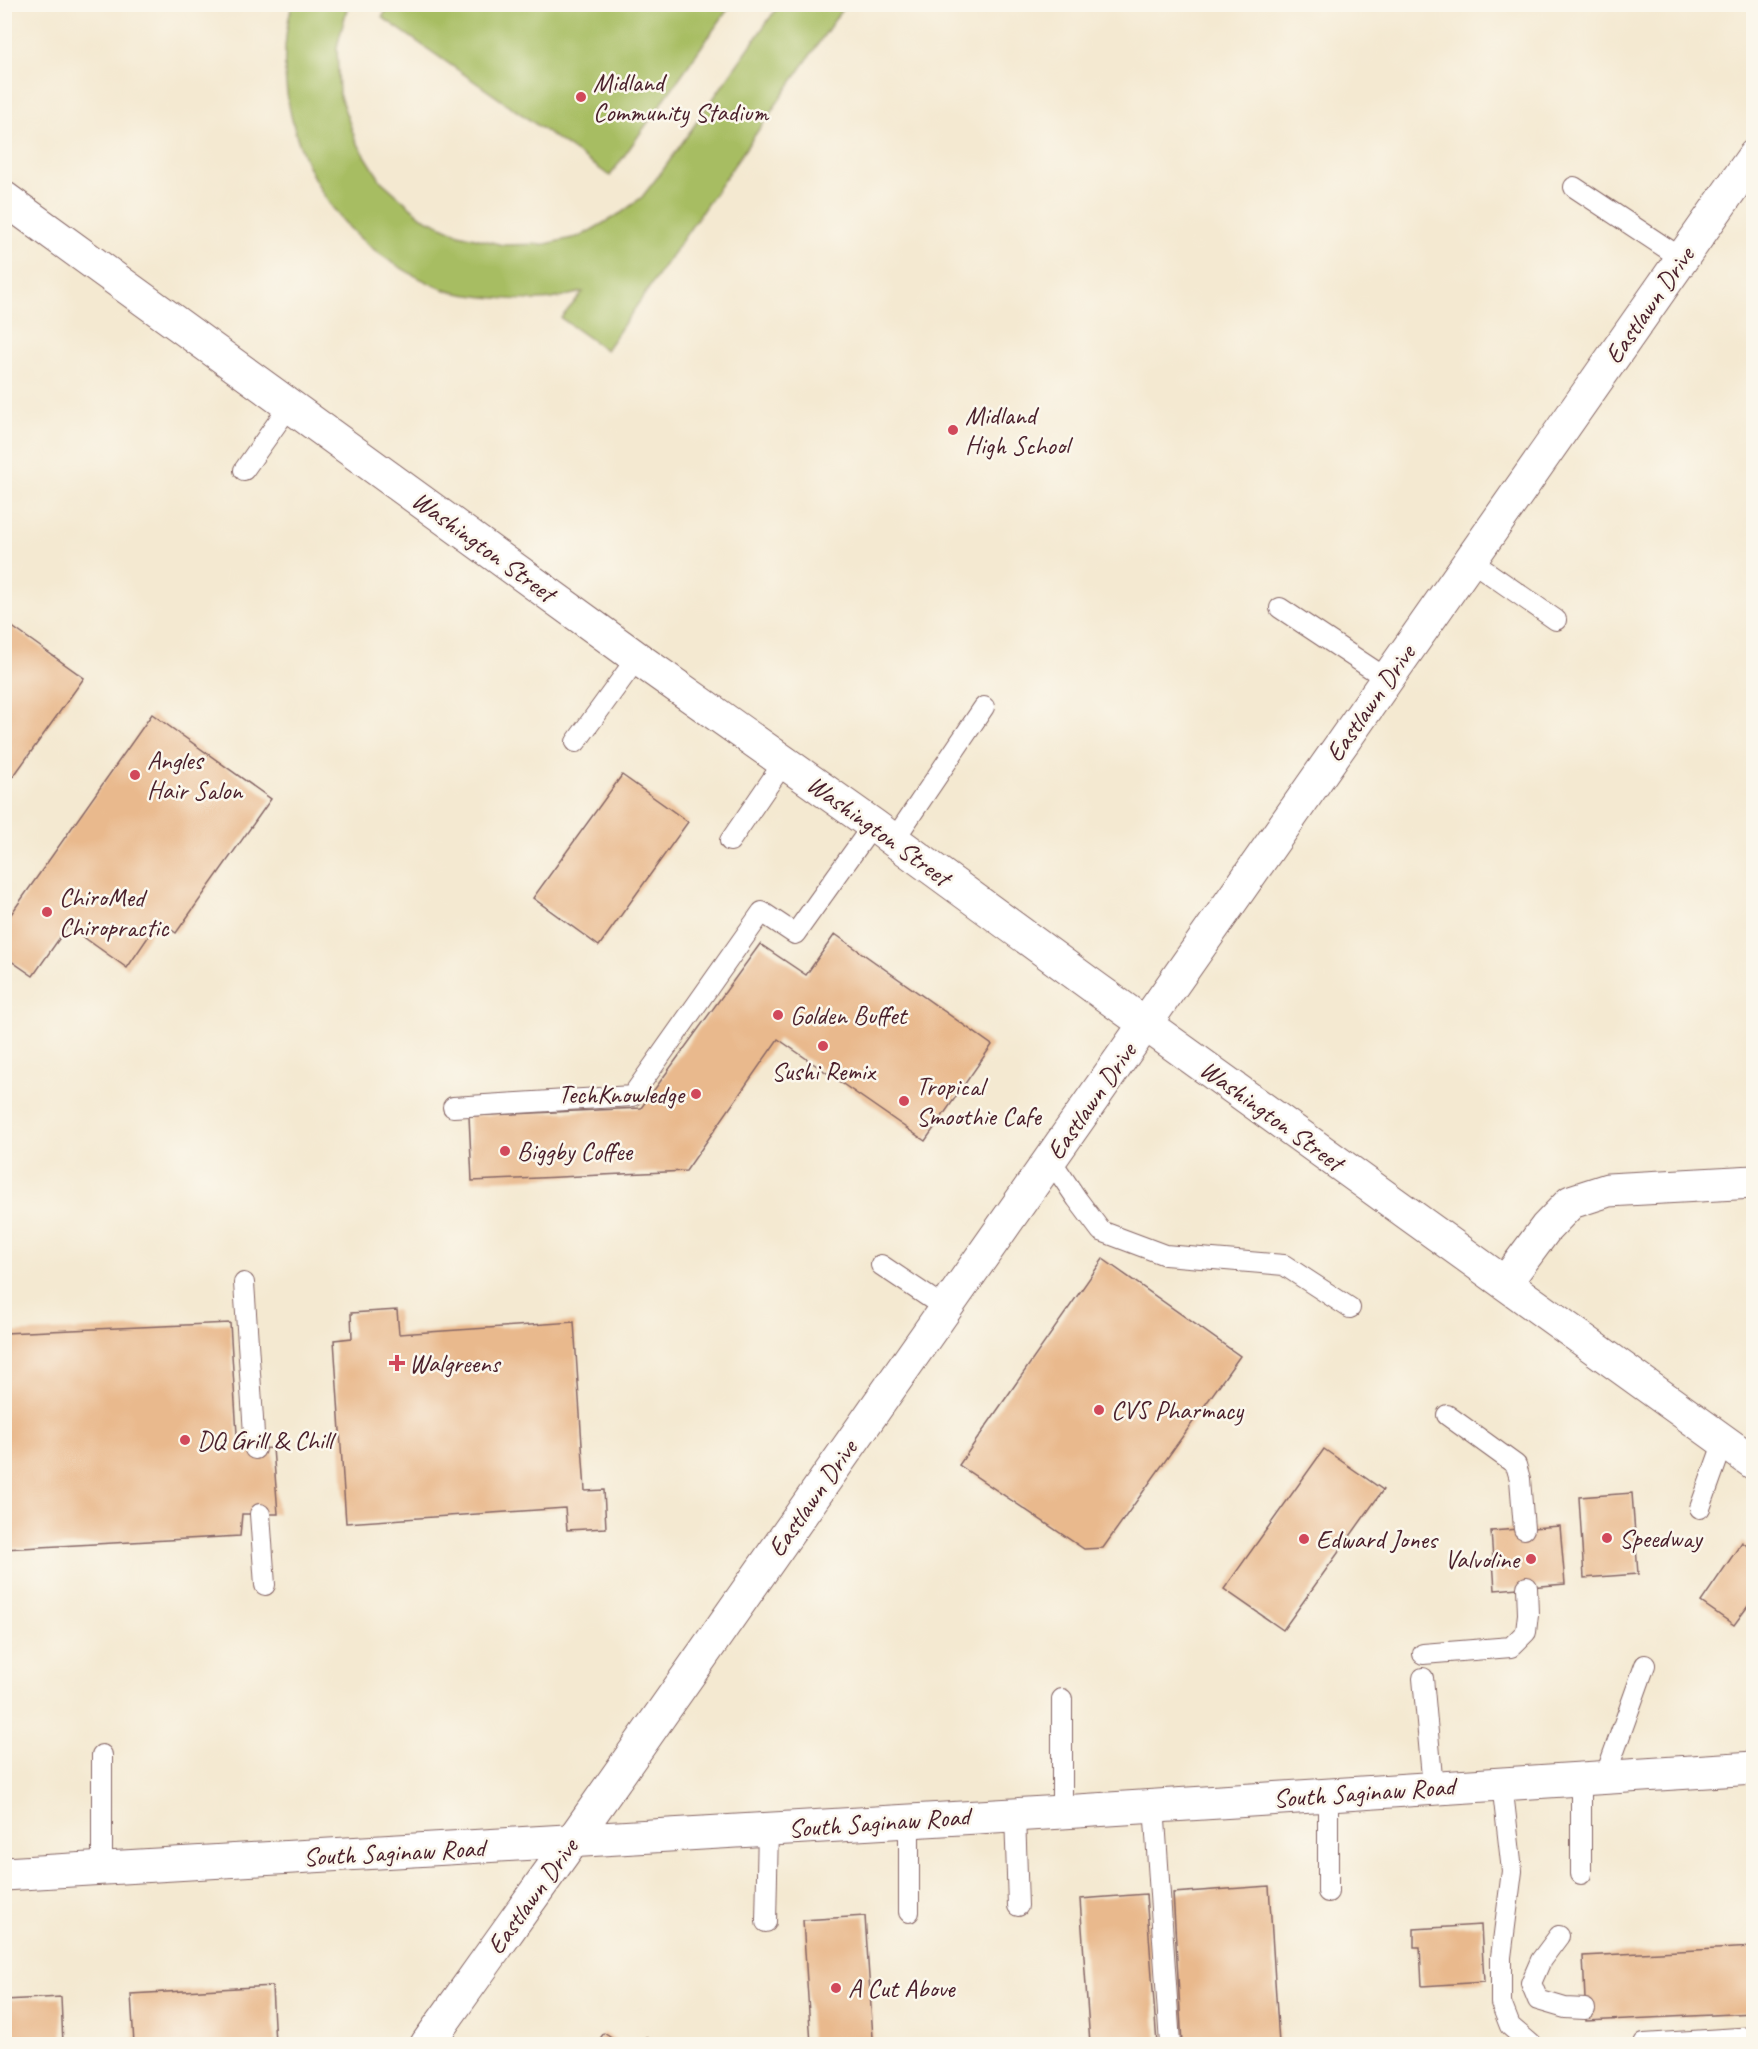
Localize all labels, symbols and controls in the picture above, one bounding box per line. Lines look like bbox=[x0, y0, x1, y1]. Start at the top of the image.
place label: Midland Community Stadium bbox=[593, 66, 770, 129]
marker: Midland Community Stadium bbox=[574, 90, 588, 104]
street label: Eastlawn Drive bbox=[1597, 238, 1703, 370]
place label: Midland High School bbox=[965, 399, 1074, 462]
marker: Midland High School bbox=[946, 423, 960, 437]
street label: Washington Street bbox=[406, 483, 564, 611]
street label: Eastlawn Drive bbox=[1318, 636, 1424, 768]
place label: Angles Hair Salon bbox=[147, 744, 243, 807]
street label: Washington Street bbox=[801, 767, 959, 895]
marker: Angles Hair Salon bbox=[128, 768, 142, 782]
place label: ChiroMed Chiropractic bbox=[59, 881, 170, 944]
marker: ChiroMed Chiropractic bbox=[40, 905, 54, 919]
place label: Golden Buffet bbox=[790, 999, 908, 1032]
marker: Golden Buffet bbox=[771, 1008, 785, 1022]
street label: Eastlawn Drive bbox=[1039, 1034, 1145, 1166]
marker: Sushi Remix bbox=[816, 1039, 830, 1053]
street label: Washington Street bbox=[1194, 1052, 1352, 1180]
place label: Sushi Remix bbox=[771, 1055, 877, 1088]
place label: Tropical Smoothie Cafe bbox=[916, 1070, 1042, 1133]
place label: TechKnowledge bbox=[558, 1078, 687, 1111]
marker: TechKnowledge bbox=[689, 1087, 703, 1101]
marker: Tropical Smoothie Cafe bbox=[897, 1094, 911, 1108]
place label: Biggby Coffee bbox=[517, 1135, 633, 1168]
marker: Biggby Coffee bbox=[498, 1144, 512, 1158]
place label: Walgreens bbox=[409, 1347, 502, 1380]
marker: Walgreens bbox=[390, 1356, 404, 1370]
place label: CVS Pharmacy bbox=[1111, 1394, 1245, 1427]
marker: CVS Pharmacy bbox=[1092, 1403, 1106, 1417]
place label: DQ Grill & Chill bbox=[197, 1424, 337, 1457]
street label: Eastlawn Drive bbox=[760, 1431, 866, 1563]
marker: DQ Grill & Chill bbox=[178, 1433, 192, 1447]
place label: Speedway bbox=[1619, 1522, 1704, 1555]
place label: Edward Jones bbox=[1316, 1523, 1439, 1556]
marker: Speedway bbox=[1600, 1531, 1614, 1545]
marker: Edward Jones bbox=[1297, 1532, 1311, 1546]
place label: Valvoline bbox=[1445, 1543, 1522, 1576]
marker: Valvoline bbox=[1524, 1552, 1538, 1566]
street label: South Saginaw Road bbox=[1272, 1769, 1460, 1815]
street label: South Saginaw Road bbox=[787, 1799, 975, 1845]
street label: Eastlawn Drive bbox=[479, 1830, 587, 1961]
street label: South Saginaw Road bbox=[302, 1831, 489, 1874]
place label: A Cut Above bbox=[848, 1972, 956, 2005]
marker: A Cut Above bbox=[829, 1981, 843, 1995]

